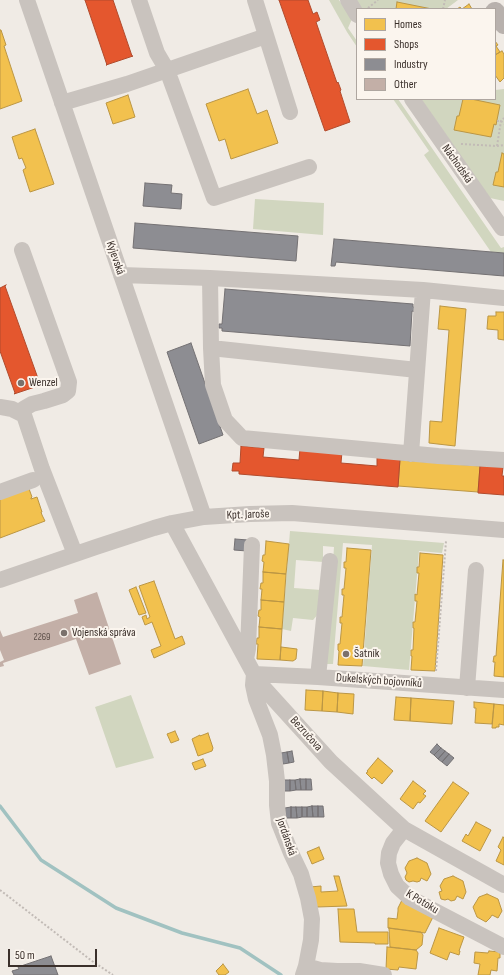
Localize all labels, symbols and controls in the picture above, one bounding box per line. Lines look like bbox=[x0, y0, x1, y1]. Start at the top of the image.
legend bbox=[356, 8, 496, 100]
text: Homes bbox=[394, 17, 422, 32]
text: Shops bbox=[394, 37, 419, 52]
text: Industry bbox=[394, 57, 428, 72]
text: Other bbox=[394, 77, 417, 92]
street label: Náchodská bbox=[438, 142, 476, 186]
street label: Kyjevská bbox=[103, 239, 127, 277]
place label: Wenzel bbox=[29, 376, 58, 390]
marker: Wenzel bbox=[16, 378, 26, 388]
street label: Kpt. Jaroše bbox=[226, 507, 270, 523]
place label: Vojenská správa bbox=[72, 626, 136, 640]
marker: Vojenská správa bbox=[59, 628, 69, 638]
house number: 2269 bbox=[34, 631, 50, 643]
place label: Šatník bbox=[354, 647, 379, 661]
marker: Šatník bbox=[341, 649, 351, 659]
street label: Dukelských bojovníků bbox=[335, 671, 423, 691]
street label: Bezručova bbox=[287, 714, 325, 754]
street label: Jordánská bbox=[273, 816, 299, 858]
street label: K Potoku bbox=[403, 887, 441, 917]
scale bar bbox=[10, 941, 99, 967]
text: 50 m bbox=[15, 948, 35, 963]

